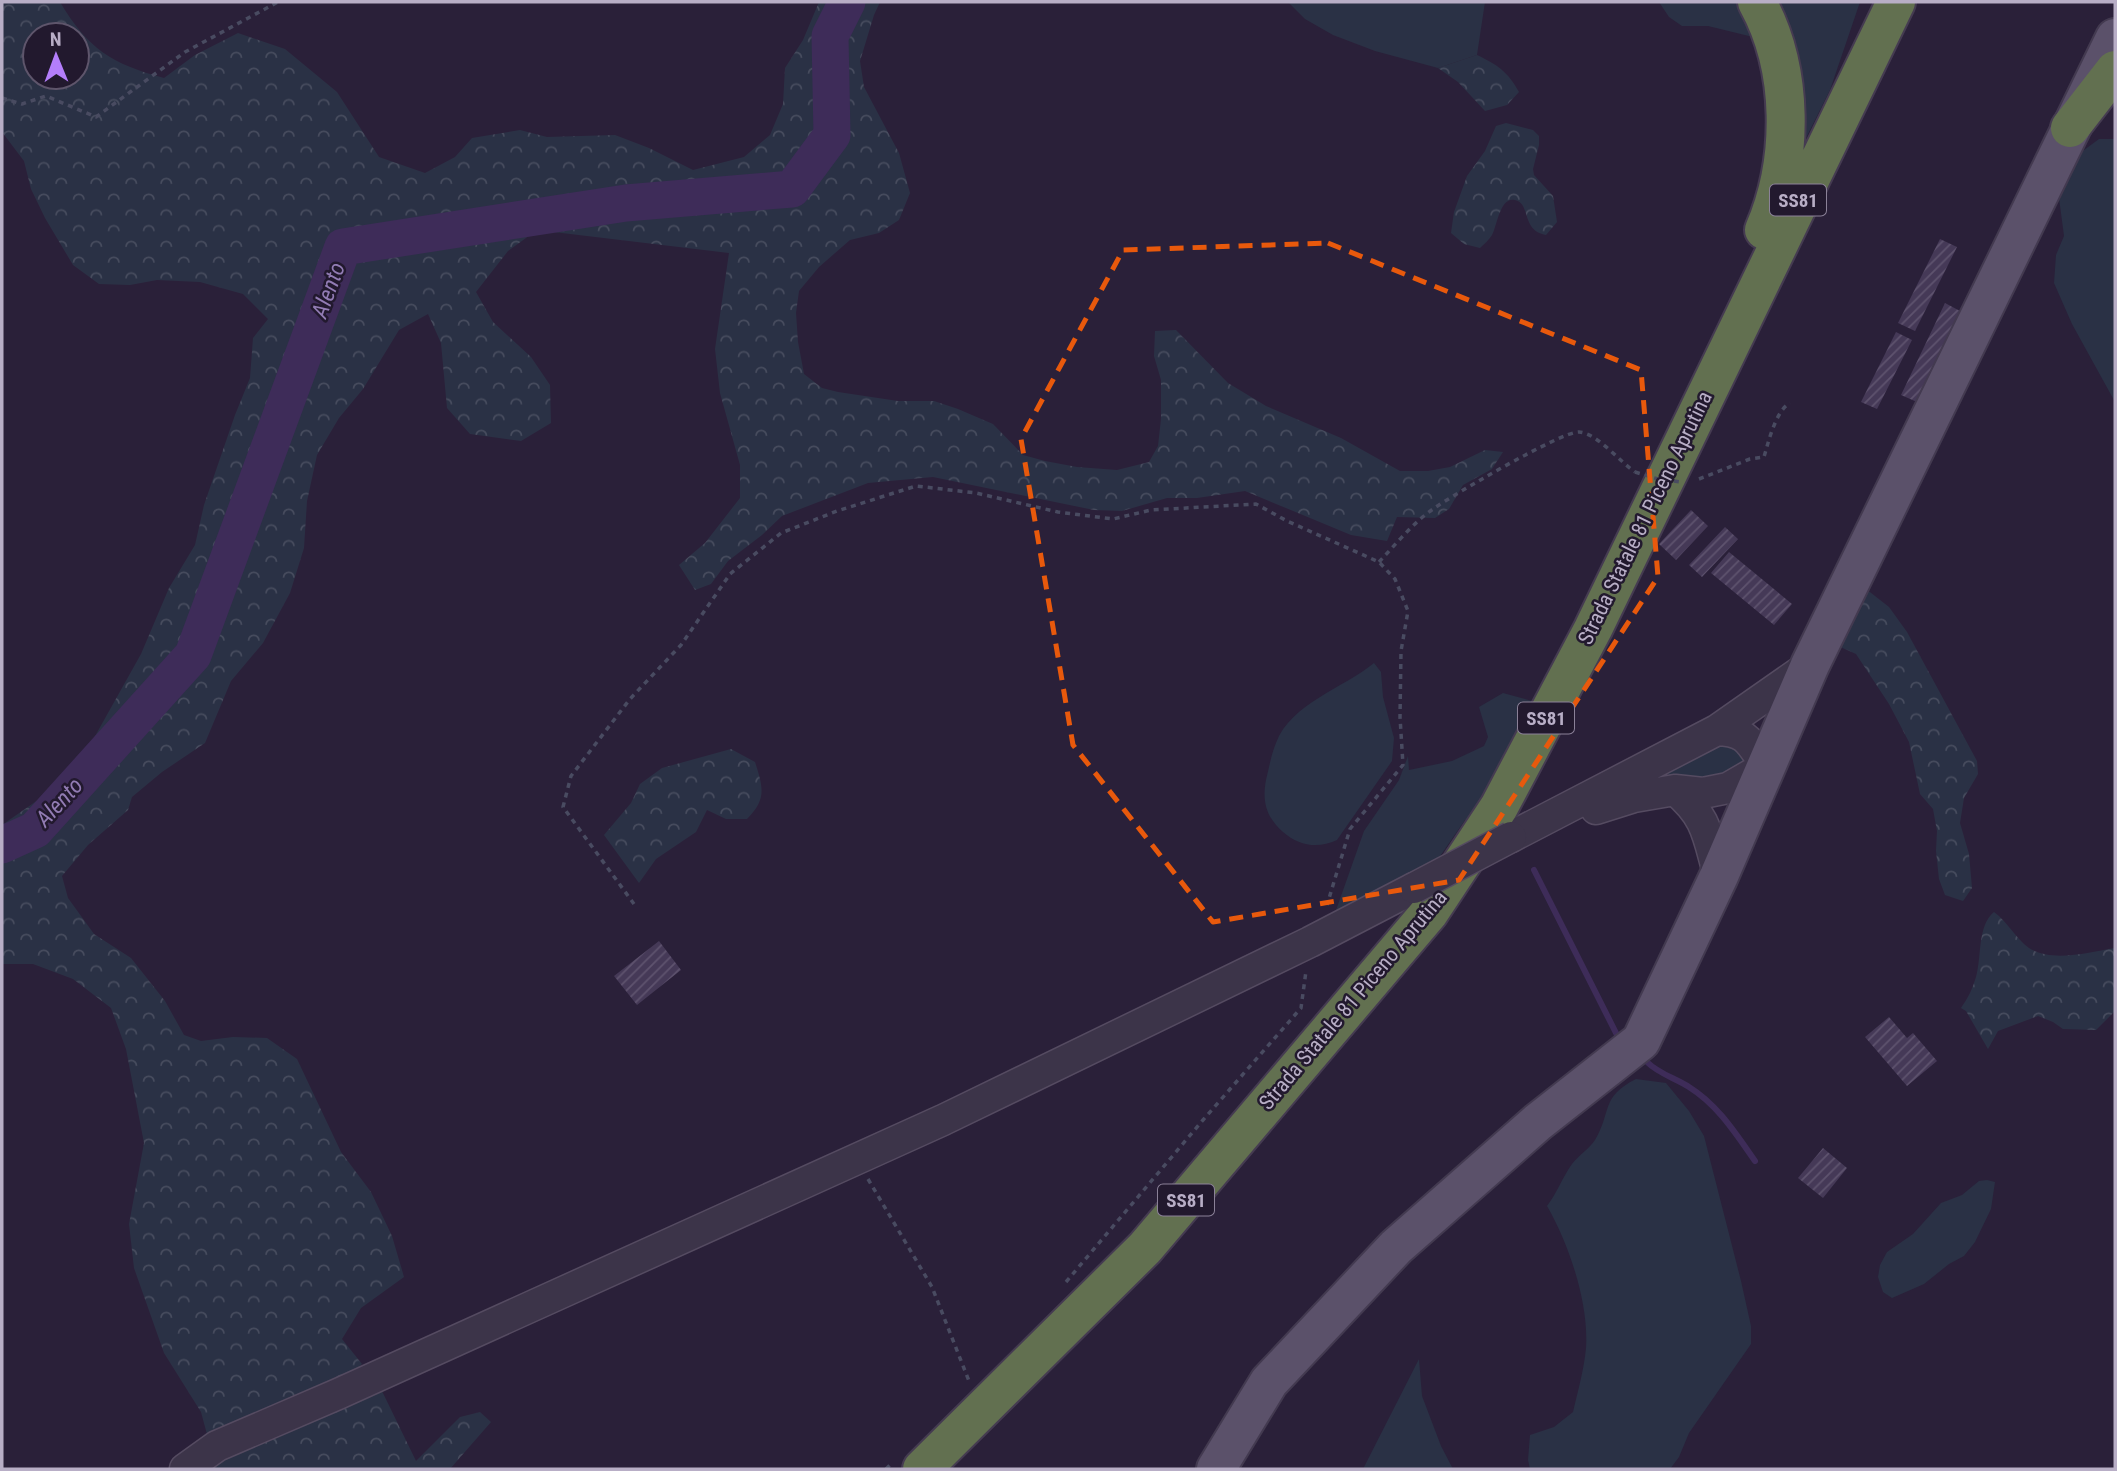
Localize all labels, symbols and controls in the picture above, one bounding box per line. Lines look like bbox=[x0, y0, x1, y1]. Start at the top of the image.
north arrow bbox=[21, 21, 91, 91]
text: N bbox=[50, 28, 62, 51]
road number: SS81 bbox=[1770, 184, 1826, 216]
water label: Alento bbox=[306, 259, 351, 322]
street label: Strada Statale 81 Piceno Aprutina bbox=[1573, 387, 1717, 649]
road number: SS81 bbox=[1518, 702, 1574, 734]
water label: Alento bbox=[29, 772, 89, 833]
street label: Strada Statale 81 Piceno Aprutina bbox=[1254, 886, 1452, 1114]
road number: SS81 bbox=[1158, 1184, 1214, 1216]

